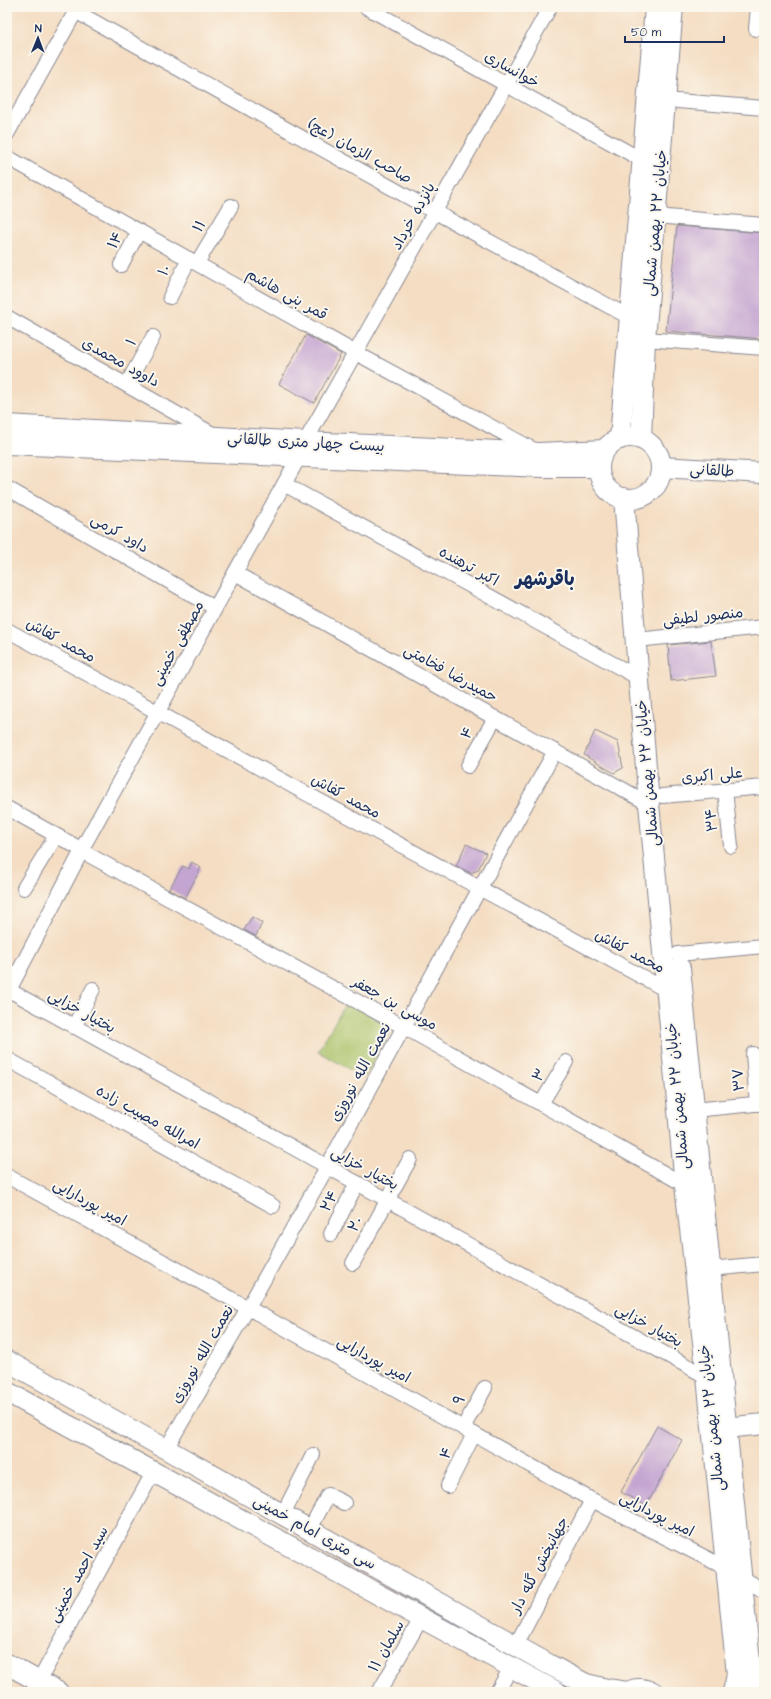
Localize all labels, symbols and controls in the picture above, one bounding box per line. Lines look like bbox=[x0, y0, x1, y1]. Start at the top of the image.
north arrow bbox=[18, 18, 58, 58]
scale bar bbox=[625, 18, 724, 44]
text: N bbox=[35, 21, 42, 36]
text: 50 m bbox=[631, 24, 662, 41]
street label: خوانساری bbox=[481, 46, 543, 93]
street label: صاحب الزمان (عج) bbox=[304, 114, 416, 189]
street label: خیابان ۲۲ بهمن شمالی bbox=[639, 149, 672, 297]
street label: پانزده خرداد bbox=[386, 179, 441, 254]
street label: ۱۱ bbox=[188, 216, 211, 236]
street label: ۱۴ bbox=[102, 228, 129, 253]
street label: ۱۰ bbox=[153, 261, 176, 280]
street label: قمر بنی هاشم bbox=[242, 263, 331, 326]
street label: داوود محمدی bbox=[78, 332, 163, 392]
street label: ۱ bbox=[121, 335, 142, 350]
street label: بیست چهار متری طالقانی bbox=[227, 428, 385, 457]
street label: طالقانی bbox=[689, 459, 735, 482]
street label: داود کرمی bbox=[87, 508, 152, 558]
street label: اکبر ترهنده bbox=[435, 541, 502, 591]
district label: باقرشهر bbox=[513, 566, 575, 593]
street label: مصطفی خمینی bbox=[146, 597, 209, 689]
street label: منصور لطیفی bbox=[662, 602, 744, 631]
street label: محمد کفاش bbox=[22, 613, 99, 668]
street label: حمیدرضا فخامتی bbox=[400, 639, 501, 708]
street label: خیابان ۲۲ بهمن شمالی bbox=[631, 699, 664, 847]
street label: ۴ bbox=[456, 723, 479, 743]
street label: علی اکبری bbox=[680, 762, 744, 789]
street label: محمد کفاش bbox=[307, 769, 384, 824]
street label: ۳۴ bbox=[700, 807, 723, 833]
street label: محمد کفاش bbox=[591, 924, 668, 979]
street label: موسی بن جعفر bbox=[347, 970, 441, 1035]
street label: بختیار خزایی bbox=[44, 984, 119, 1039]
street label: نعمت الله نوروزی bbox=[325, 1019, 396, 1125]
street label: خیابان ۲۲ بهمن شمالی bbox=[661, 1022, 694, 1170]
street label: ۳ bbox=[527, 1065, 552, 1086]
street label: ۳۷ bbox=[727, 1068, 750, 1092]
street label: امرالله مصیب زاده bbox=[92, 1080, 203, 1155]
street label: بختیار خزایی bbox=[327, 1141, 402, 1196]
street label: امیر پوردارایی bbox=[49, 1174, 130, 1231]
street label: ۲۴ bbox=[315, 1187, 344, 1216]
street label: ۲۰ bbox=[343, 1213, 368, 1236]
street label: بختیار خزایی bbox=[611, 1298, 686, 1353]
street label: نعمت الله نوروزی bbox=[166, 1301, 239, 1407]
street label: امیر پوردارایی bbox=[333, 1331, 414, 1388]
street label: خیابان ۲۲ بهمن شمالی bbox=[693, 1344, 730, 1492]
street label: ۹ bbox=[448, 1391, 471, 1409]
street label: ۴ bbox=[435, 1444, 458, 1463]
street label: امیر پوردارایی bbox=[616, 1487, 698, 1542]
street label: سی متری امام خمینی bbox=[250, 1490, 380, 1575]
street label: جهانبخش گله دار bbox=[505, 1513, 574, 1618]
street label: سید احمد خمینی bbox=[43, 1522, 114, 1626]
street label: سلمان ۱۱ bbox=[363, 1617, 410, 1676]

